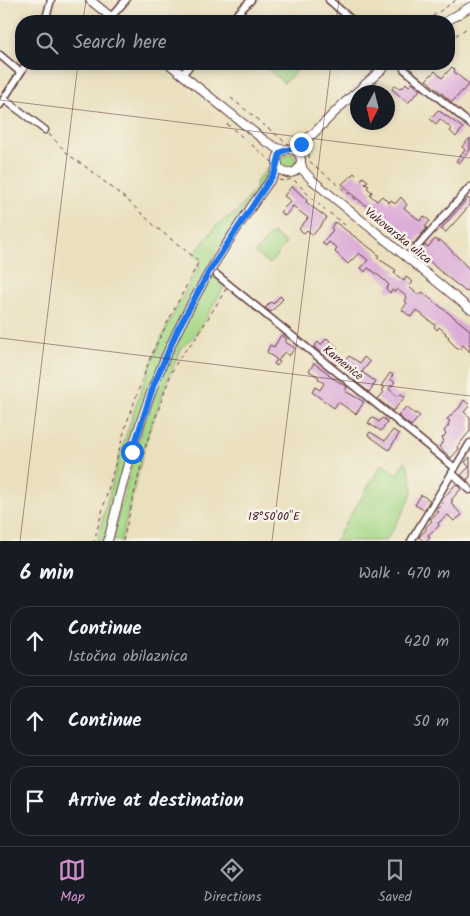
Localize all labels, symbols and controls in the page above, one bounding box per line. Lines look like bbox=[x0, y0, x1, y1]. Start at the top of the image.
search box bbox=[15, 15, 455, 70]
text: Search here bbox=[73, 28, 167, 58]
icon: search bbox=[33, 29, 61, 57]
north arrow bbox=[350, 85, 395, 130]
route end bbox=[290, 133, 313, 156]
street label: Vukovarska ulica bbox=[360, 203, 436, 269]
street label: Kamenice bbox=[318, 341, 368, 386]
route start bbox=[121, 441, 144, 464]
text: 18°50'00"E bbox=[248, 507, 301, 526]
text: 6 min bbox=[20, 557, 74, 590]
text: Walk · 470 m bbox=[359, 561, 450, 586]
text: Continue bbox=[68, 614, 141, 644]
icon: ahead bbox=[21, 627, 49, 655]
text: 420 m bbox=[404, 629, 449, 654]
text: Istočna obilaznica bbox=[68, 644, 188, 669]
text: Continue bbox=[68, 706, 141, 736]
icon: ahead bbox=[21, 707, 49, 735]
text: 50 m bbox=[413, 709, 449, 734]
text: Arrive at destination bbox=[68, 786, 244, 816]
icon: arrive bbox=[21, 787, 49, 815]
tab: Map bbox=[58, 856, 86, 908]
tab: Directions bbox=[203, 856, 261, 908]
tab: Saved bbox=[378, 856, 412, 908]

